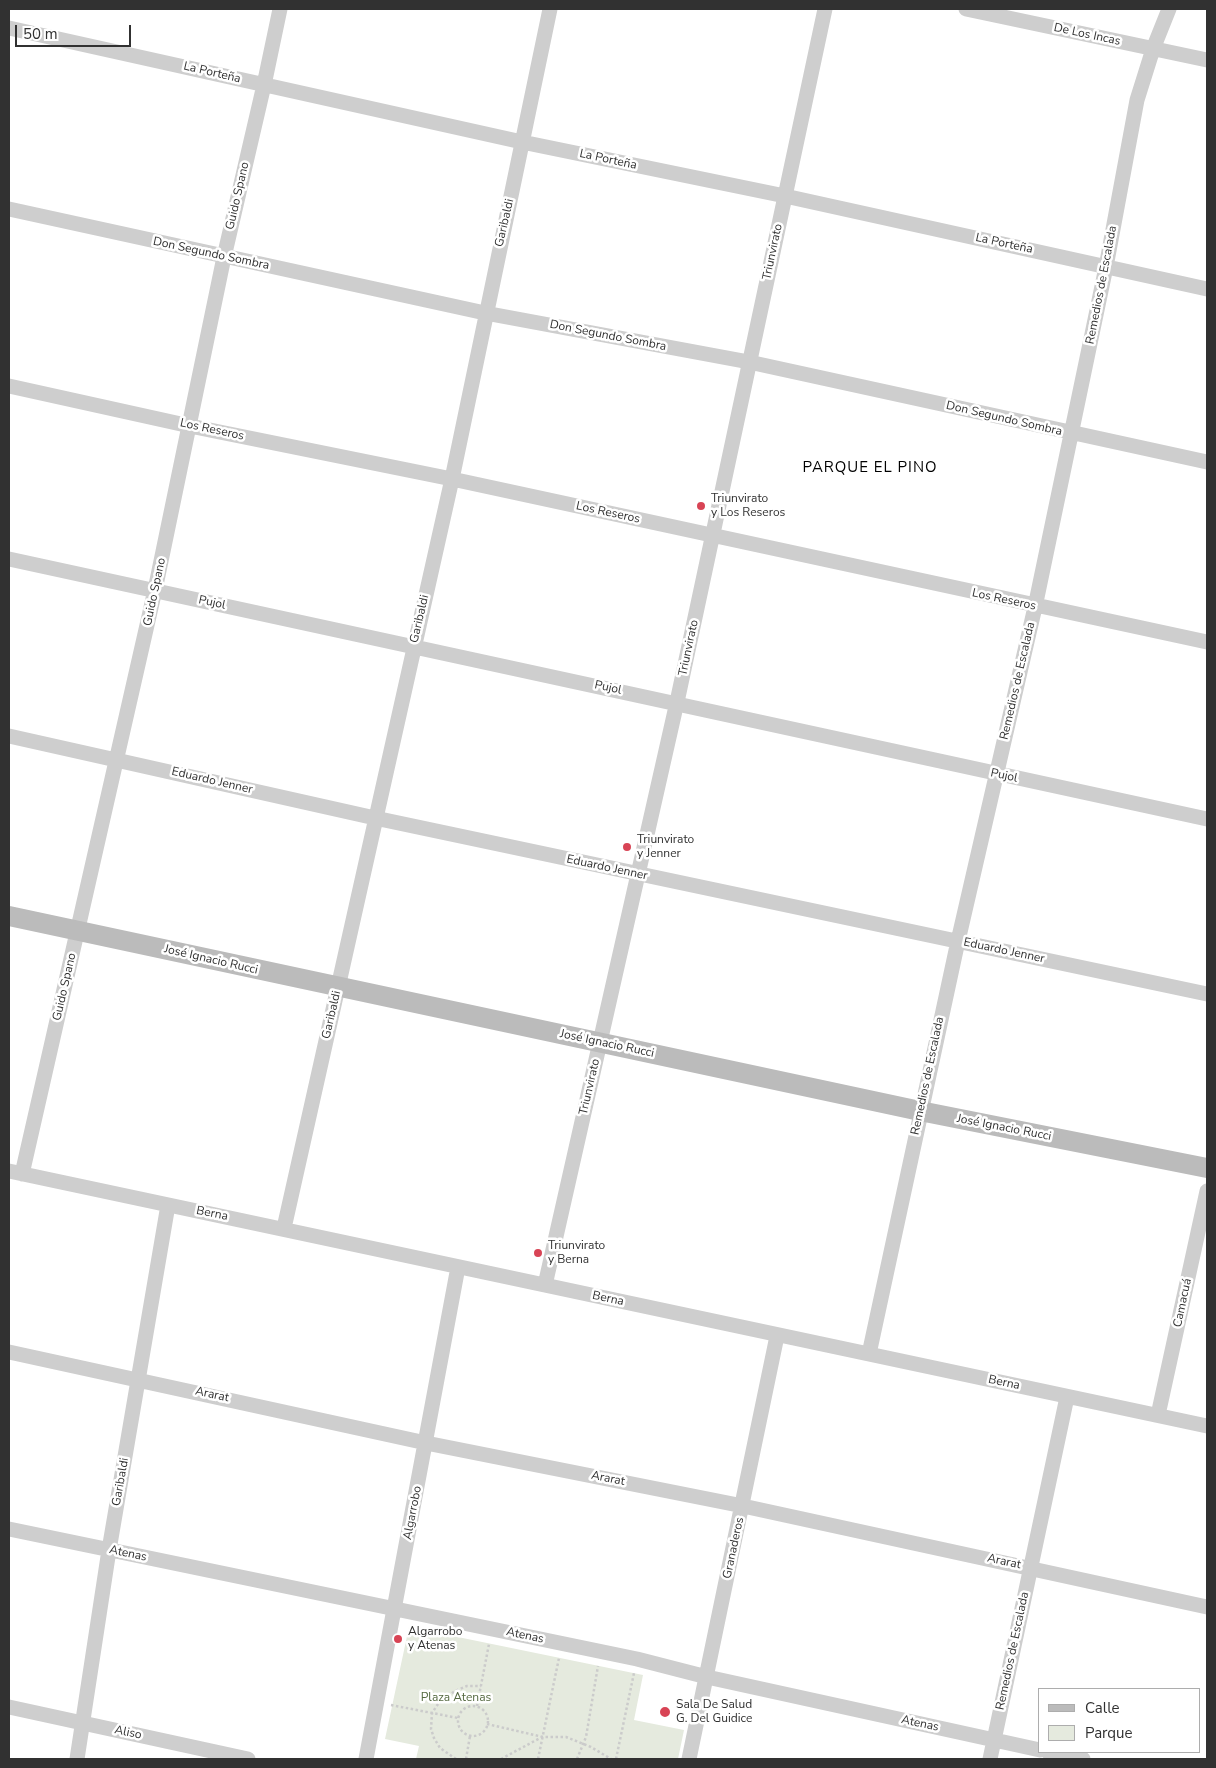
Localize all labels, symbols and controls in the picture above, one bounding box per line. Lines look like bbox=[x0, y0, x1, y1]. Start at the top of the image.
scale bar bbox=[18, 15, 134, 47]
street label: De Los Incas bbox=[1052, 21, 1122, 49]
text: 50 m bbox=[23, 24, 58, 44]
street label: La Porteña bbox=[182, 59, 242, 87]
street label: La Porteña bbox=[578, 147, 638, 173]
street label: Guido Spano bbox=[223, 161, 253, 231]
street label: Garibaldi bbox=[492, 198, 518, 248]
street label: Triunvirato bbox=[760, 223, 786, 281]
street label: Remedios de Escalada bbox=[1083, 224, 1121, 346]
street label: La Porteña bbox=[974, 231, 1034, 257]
street label: Don Segundo Sombra bbox=[152, 235, 270, 273]
street label: Don Segundo Sombra bbox=[548, 318, 668, 354]
street label: Don Segundo Sombra bbox=[945, 399, 1063, 439]
street label: Los Reseros bbox=[179, 416, 245, 444]
district label: PARQUE EL PINO bbox=[801, 459, 939, 477]
place label: Triunvirato y Los Reseros bbox=[711, 492, 785, 520]
street label: Los Reseros bbox=[575, 499, 641, 527]
marker: Triunvirato y Los Reseros bbox=[695, 500, 707, 512]
street label: Guido Spano bbox=[141, 557, 169, 627]
street label: Los Reseros bbox=[971, 586, 1037, 614]
street label: Pujol bbox=[197, 593, 227, 613]
street label: Garibaldi bbox=[407, 594, 433, 644]
street label: Triunvirato bbox=[676, 619, 702, 677]
street label: Remedios de Escalada bbox=[997, 621, 1039, 741]
street label: Pujol bbox=[593, 678, 623, 698]
street label: Eduardo Jenner bbox=[170, 765, 254, 797]
street label: Pujol bbox=[989, 766, 1019, 786]
place label: Triunvirato y Jenner bbox=[637, 833, 694, 861]
marker: Triunvirato y Jenner bbox=[621, 841, 633, 853]
street label: Eduardo Jenner bbox=[565, 852, 649, 884]
street label: Eduardo Jenner bbox=[962, 935, 1046, 967]
street label: José Ignacio Rucci bbox=[163, 942, 259, 978]
street label: Guido Spano bbox=[50, 952, 80, 1022]
street label: Garibaldi bbox=[319, 990, 345, 1040]
street label: Remedios de Escalada bbox=[908, 1016, 948, 1136]
street label: José Ignacio Rucci bbox=[559, 1027, 655, 1061]
street label: Triunvirato bbox=[577, 1057, 603, 1117]
street label: José Ignacio Rucci bbox=[956, 1112, 1052, 1144]
street label: Berna bbox=[195, 1204, 229, 1224]
place label: Triunvirato y Berna bbox=[548, 1239, 605, 1267]
marker: Triunvirato y Berna bbox=[532, 1247, 544, 1259]
street label: Camacuá bbox=[1171, 1277, 1195, 1329]
street label: Berna bbox=[591, 1289, 625, 1309]
street label: Berna bbox=[987, 1373, 1021, 1393]
street label: Ararat bbox=[194, 1384, 230, 1406]
street label: Garibaldi bbox=[110, 1457, 132, 1507]
street label: Ararat bbox=[590, 1469, 626, 1489]
street label: Algarrobo bbox=[401, 1485, 425, 1541]
street label: Granaderos bbox=[720, 1516, 748, 1580]
street label: Atenas bbox=[108, 1543, 148, 1565]
street label: Ararat bbox=[986, 1551, 1022, 1573]
street label: Remedios de Escalada bbox=[993, 1591, 1033, 1711]
place label: Algarrobo y Atenas bbox=[408, 1625, 462, 1653]
street label: Atenas bbox=[505, 1625, 545, 1647]
marker: Algarrobo y Atenas bbox=[392, 1633, 404, 1645]
legend bbox=[1038, 1688, 1201, 1753]
park label: Plaza Atenas bbox=[421, 1691, 491, 1705]
place label: Sala De Salud G. Del Guidice bbox=[676, 1698, 752, 1726]
text: Calle bbox=[1085, 1698, 1120, 1718]
marker: Sala De Salud G. Del Guidice bbox=[658, 1705, 672, 1719]
street label: Atenas bbox=[900, 1713, 940, 1735]
street label: Aliso bbox=[113, 1723, 143, 1743]
text: Parque bbox=[1085, 1723, 1133, 1743]

